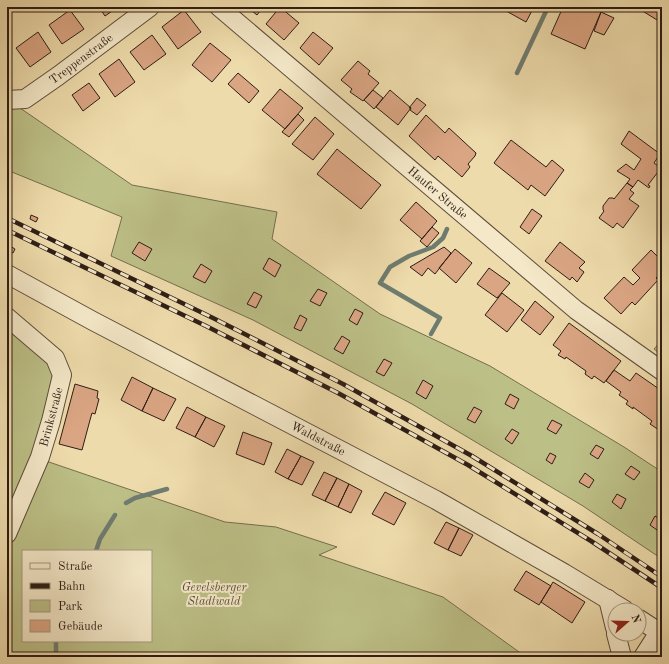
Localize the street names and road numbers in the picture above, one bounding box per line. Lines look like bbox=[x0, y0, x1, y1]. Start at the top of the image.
street label: Treppenstraße bbox=[48, 32, 116, 87]
street label: Haufer Straße bbox=[405, 165, 470, 222]
street label: Brinkstraße bbox=[38, 386, 66, 448]
street label: Waldstraße bbox=[289, 420, 347, 459]

